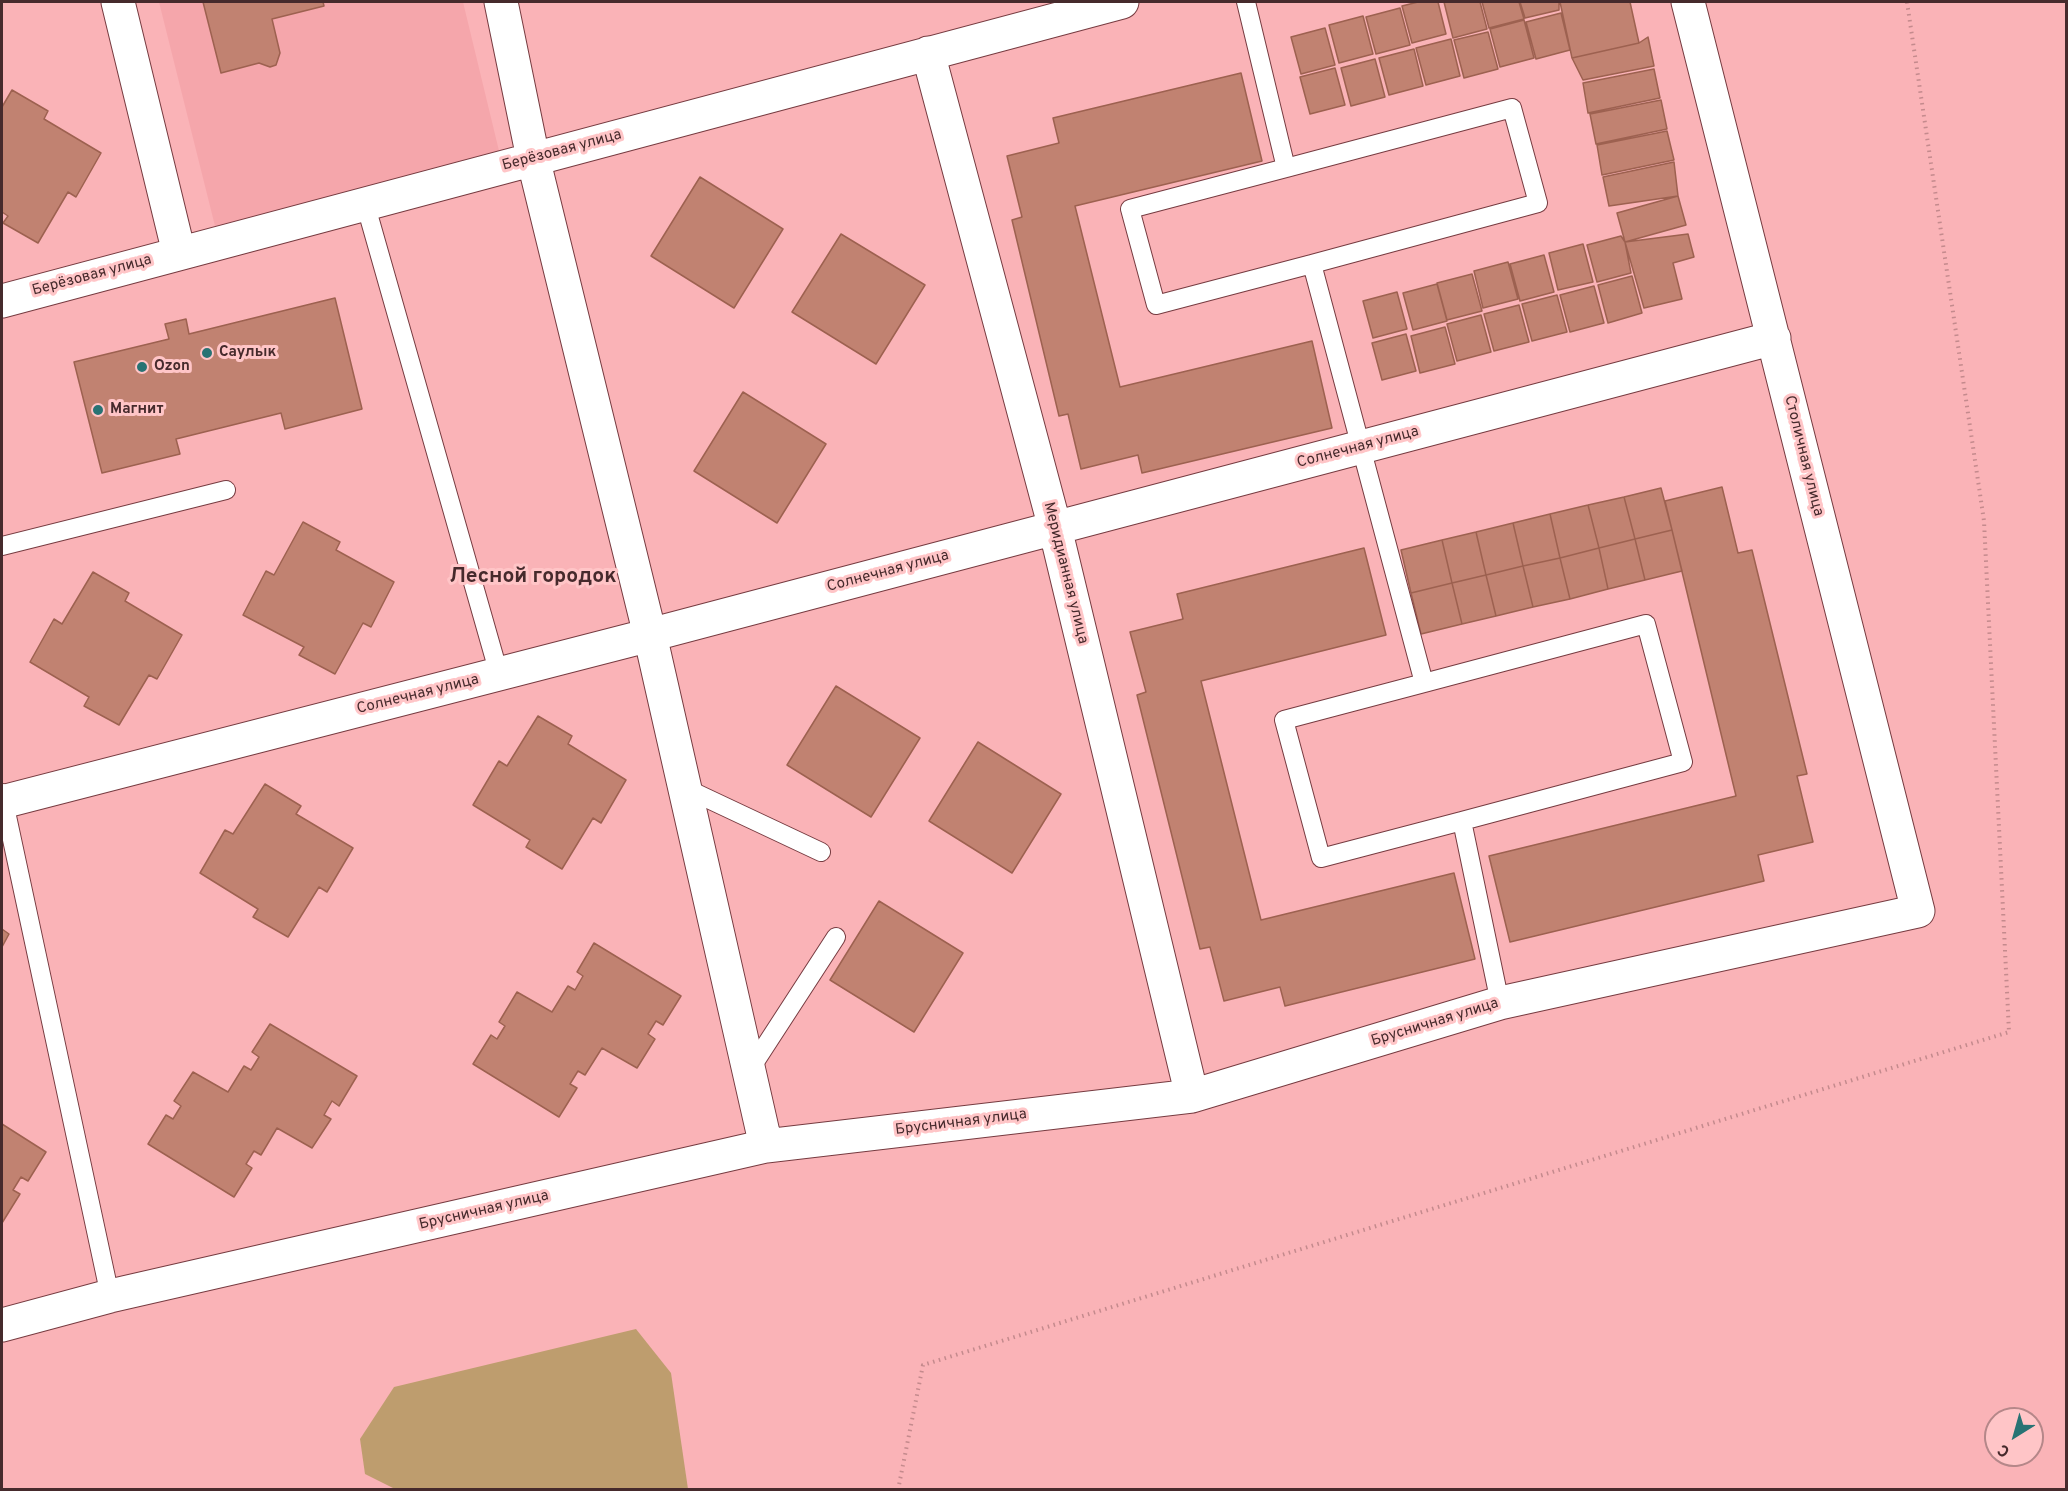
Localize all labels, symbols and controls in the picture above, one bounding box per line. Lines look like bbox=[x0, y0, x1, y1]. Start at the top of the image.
street label: Берёзовая улица bbox=[500, 126, 624, 176]
street label: Берёзовая улица bbox=[30, 251, 154, 301]
place label: Саулык bbox=[219, 344, 276, 362]
marker: Саулык bbox=[200, 346, 214, 360]
place label: Ozon bbox=[154, 358, 190, 376]
marker: Ozon bbox=[135, 360, 149, 374]
street label: Столичная улица bbox=[1779, 394, 1827, 518]
place label: Магнит bbox=[110, 401, 163, 419]
marker: Магнит bbox=[91, 403, 105, 417]
street label: Солнечная улица bbox=[1295, 423, 1421, 473]
street label: Меридианная улица bbox=[1039, 500, 1091, 646]
street label: Солнечная улица bbox=[825, 547, 951, 597]
district label: Лесной городок bbox=[449, 565, 617, 591]
street label: Солнечная улица bbox=[355, 671, 481, 719]
street label: Брусничная улица bbox=[1369, 995, 1501, 1051]
street label: Брусничная улица bbox=[894, 1106, 1028, 1140]
street label: Брусничная улица bbox=[418, 1187, 550, 1235]
north arrow bbox=[1984, 1407, 2044, 1467]
text: С bbox=[1994, 1439, 2014, 1461]

